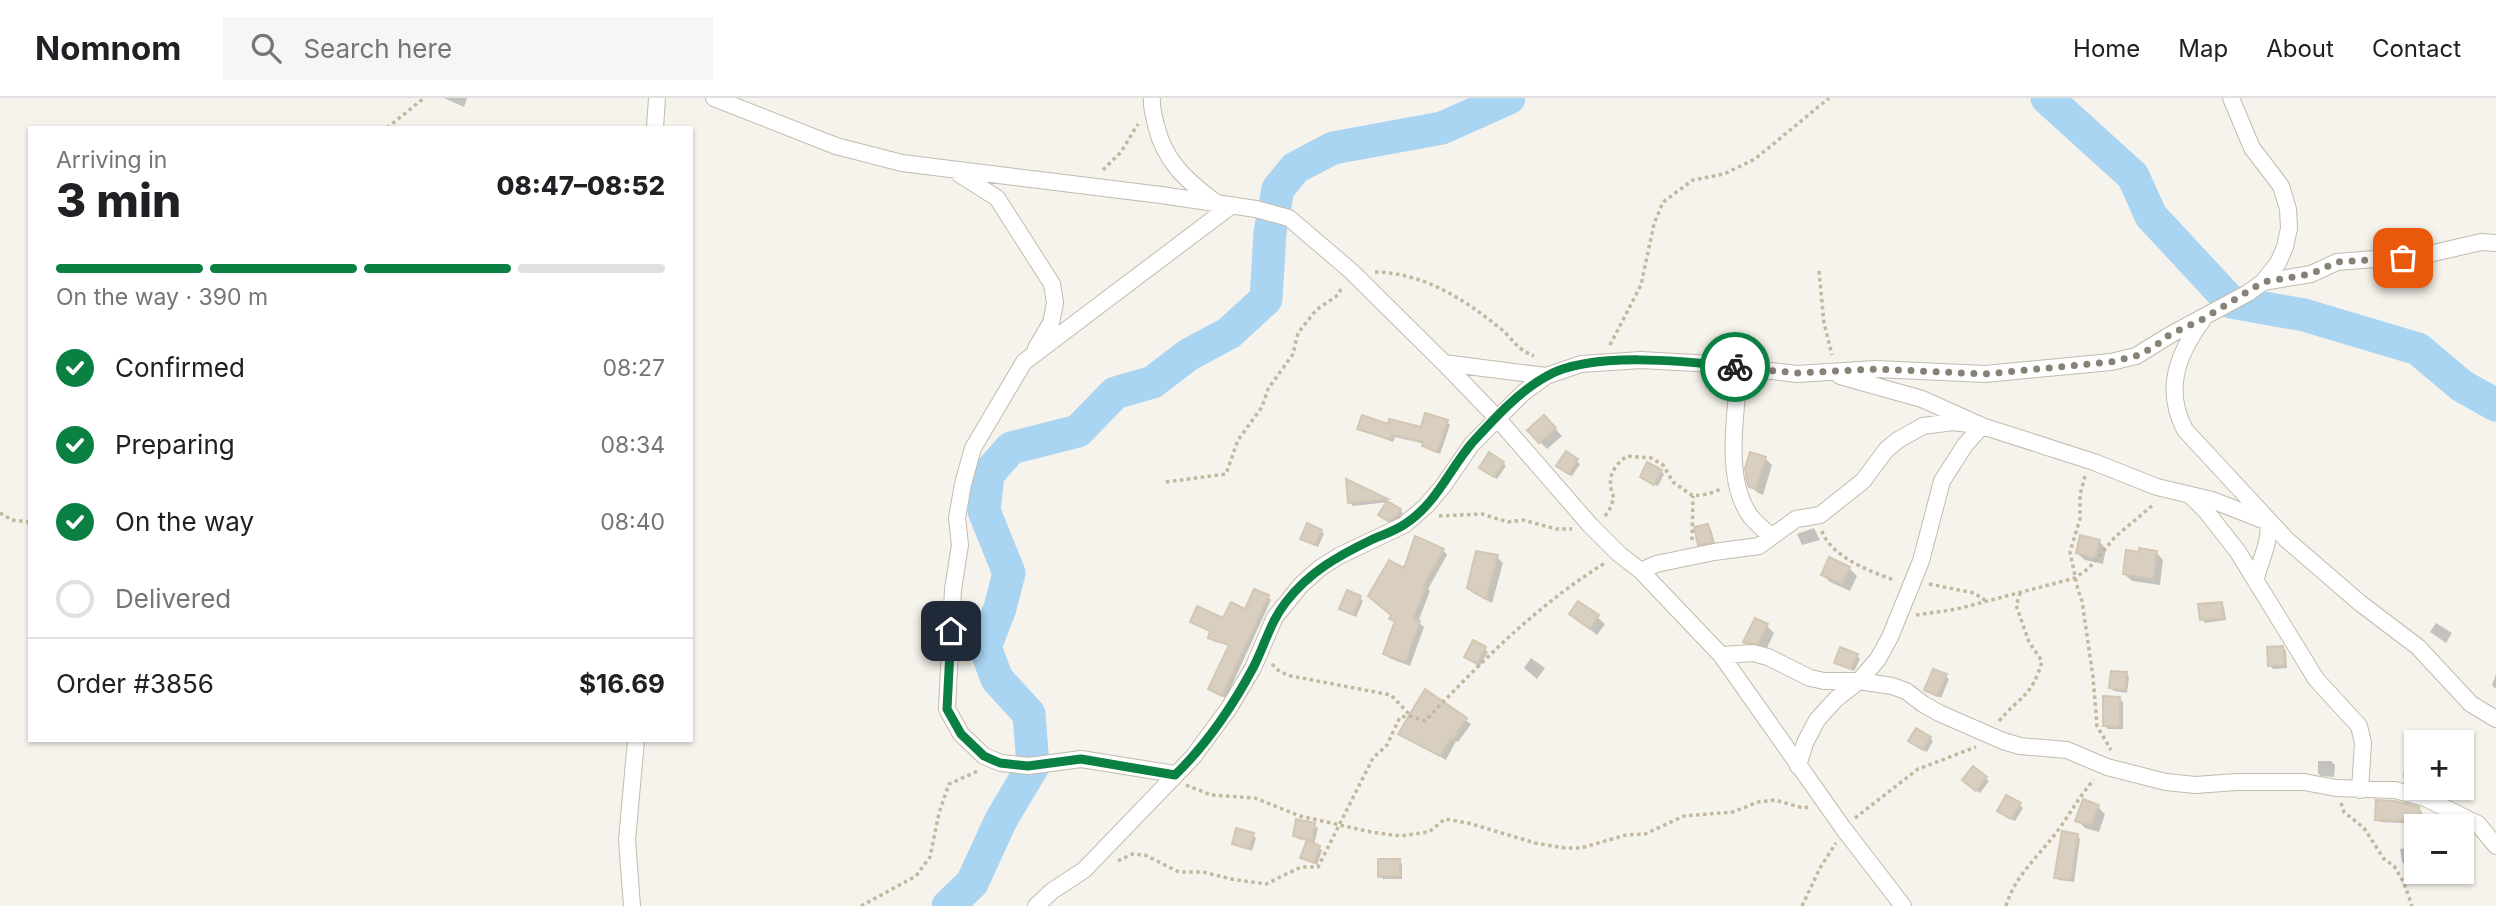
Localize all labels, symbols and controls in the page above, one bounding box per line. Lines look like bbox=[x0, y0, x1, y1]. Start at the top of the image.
search box bbox=[223, 17, 713, 80]
text: Nomnom bbox=[35, 28, 181, 68]
icon: search bbox=[247, 29, 285, 67]
text: Search here bbox=[303, 33, 452, 64]
text: Home bbox=[2073, 34, 2140, 63]
text: Map bbox=[2178, 34, 2228, 63]
text: About bbox=[2266, 34, 2334, 63]
text: Contact bbox=[2372, 34, 2461, 63]
text: Arriving in bbox=[56, 146, 167, 174]
text: 08:47–08:52 bbox=[496, 170, 665, 201]
text: 3 min bbox=[56, 172, 181, 228]
pin bbox=[2373, 228, 2433, 288]
icon: bag bbox=[2384, 239, 2422, 277]
text: On the way · 390 m bbox=[56, 283, 268, 311]
courier bbox=[1700, 332, 1770, 402]
icon: bike bbox=[1716, 348, 1754, 386]
icon: check bbox=[56, 349, 94, 387]
text: Confirmed bbox=[115, 352, 245, 383]
text: 08:27 bbox=[603, 354, 665, 382]
icon: check bbox=[56, 426, 94, 464]
text: Preparing bbox=[115, 429, 235, 460]
text: 08:34 bbox=[601, 431, 665, 459]
icon: check bbox=[56, 503, 94, 541]
text: On the way bbox=[115, 506, 254, 537]
text: 08:40 bbox=[600, 508, 665, 536]
text: Delivered bbox=[115, 583, 231, 614]
pin bbox=[921, 601, 981, 661]
icon: home bbox=[932, 612, 970, 650]
text: Order #3856 bbox=[56, 668, 214, 699]
text: $16.69 bbox=[579, 668, 665, 699]
map controls bbox=[2404, 730, 2474, 884]
button: + bbox=[2404, 730, 2474, 800]
button: − bbox=[2404, 814, 2474, 884]

